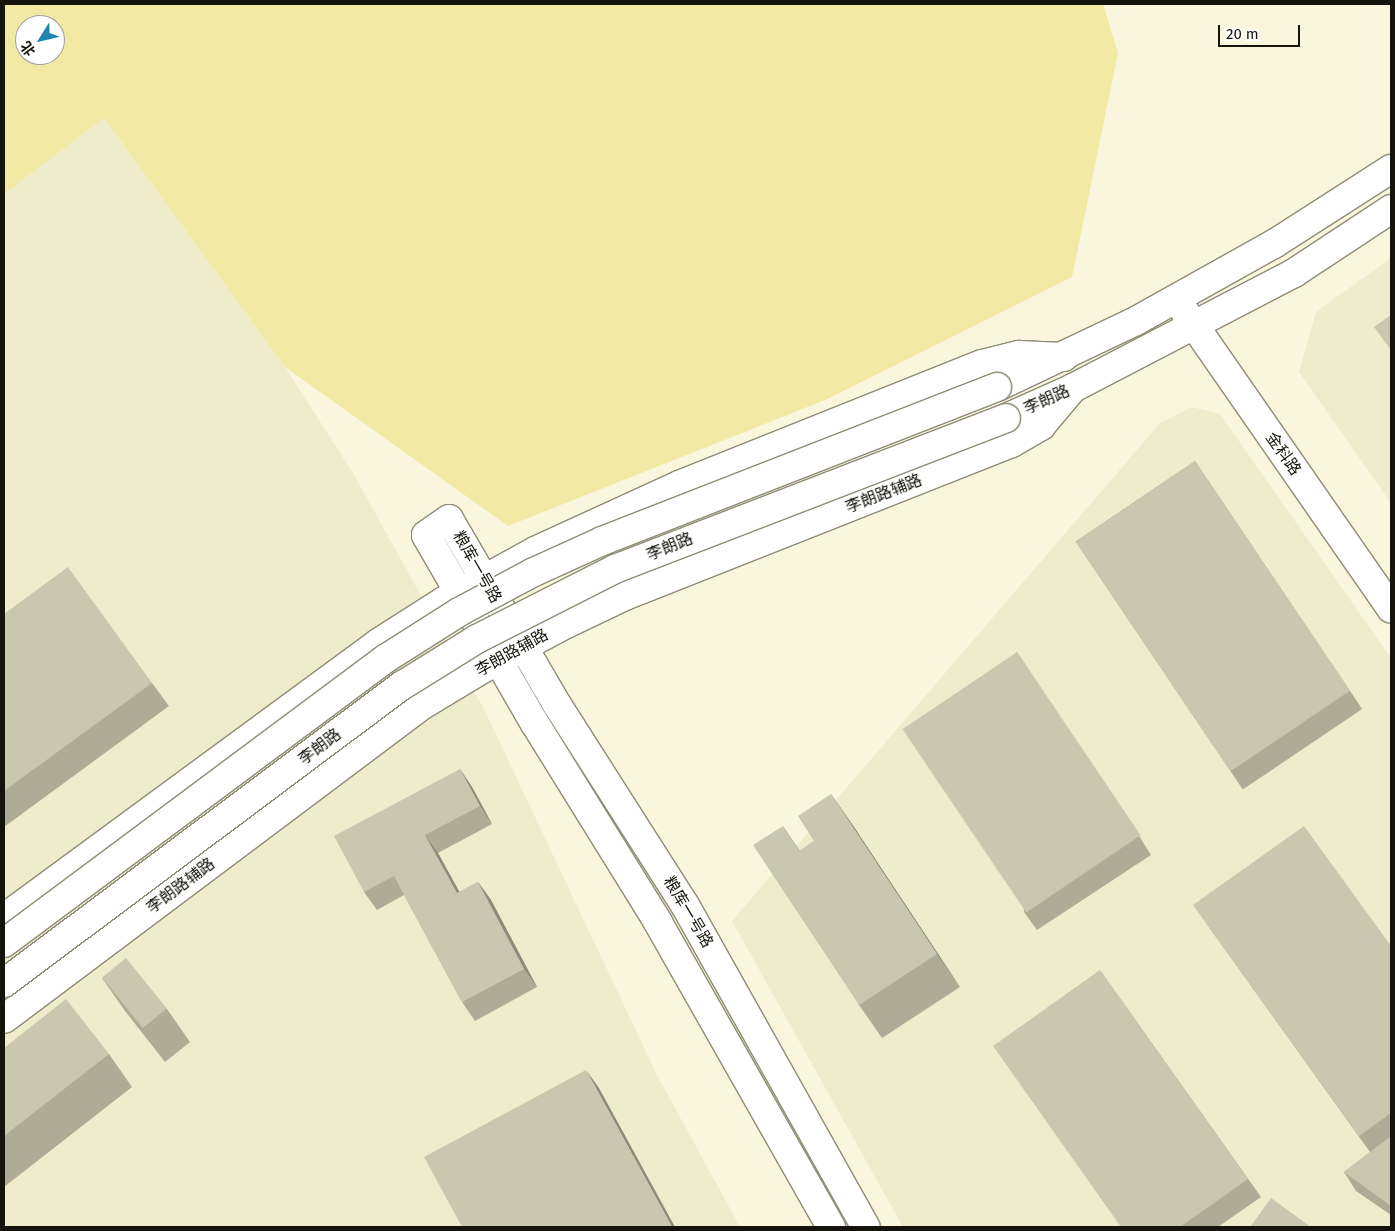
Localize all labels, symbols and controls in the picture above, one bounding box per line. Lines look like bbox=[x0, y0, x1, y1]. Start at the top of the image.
north arrow bbox=[15, 15, 65, 65]
scale bar bbox=[1220, 15, 1302, 47]
text: 20 m bbox=[1226, 25, 1259, 43]
text: 北 bbox=[17, 38, 39, 59]
street label: 李朗路 bbox=[1021, 381, 1073, 419]
street label: 金科路 bbox=[1261, 429, 1305, 479]
street label: 李朗路辅路 bbox=[843, 471, 925, 517]
street label: 粮库一号路 bbox=[449, 528, 505, 606]
street label: 李朗路 bbox=[644, 529, 696, 565]
street label: 李朗路辅路 bbox=[472, 625, 552, 681]
street label: 李朗路 bbox=[295, 725, 345, 769]
street label: 李朗路辅路 bbox=[143, 854, 219, 918]
street label: 粮库一号路 bbox=[659, 873, 717, 951]

